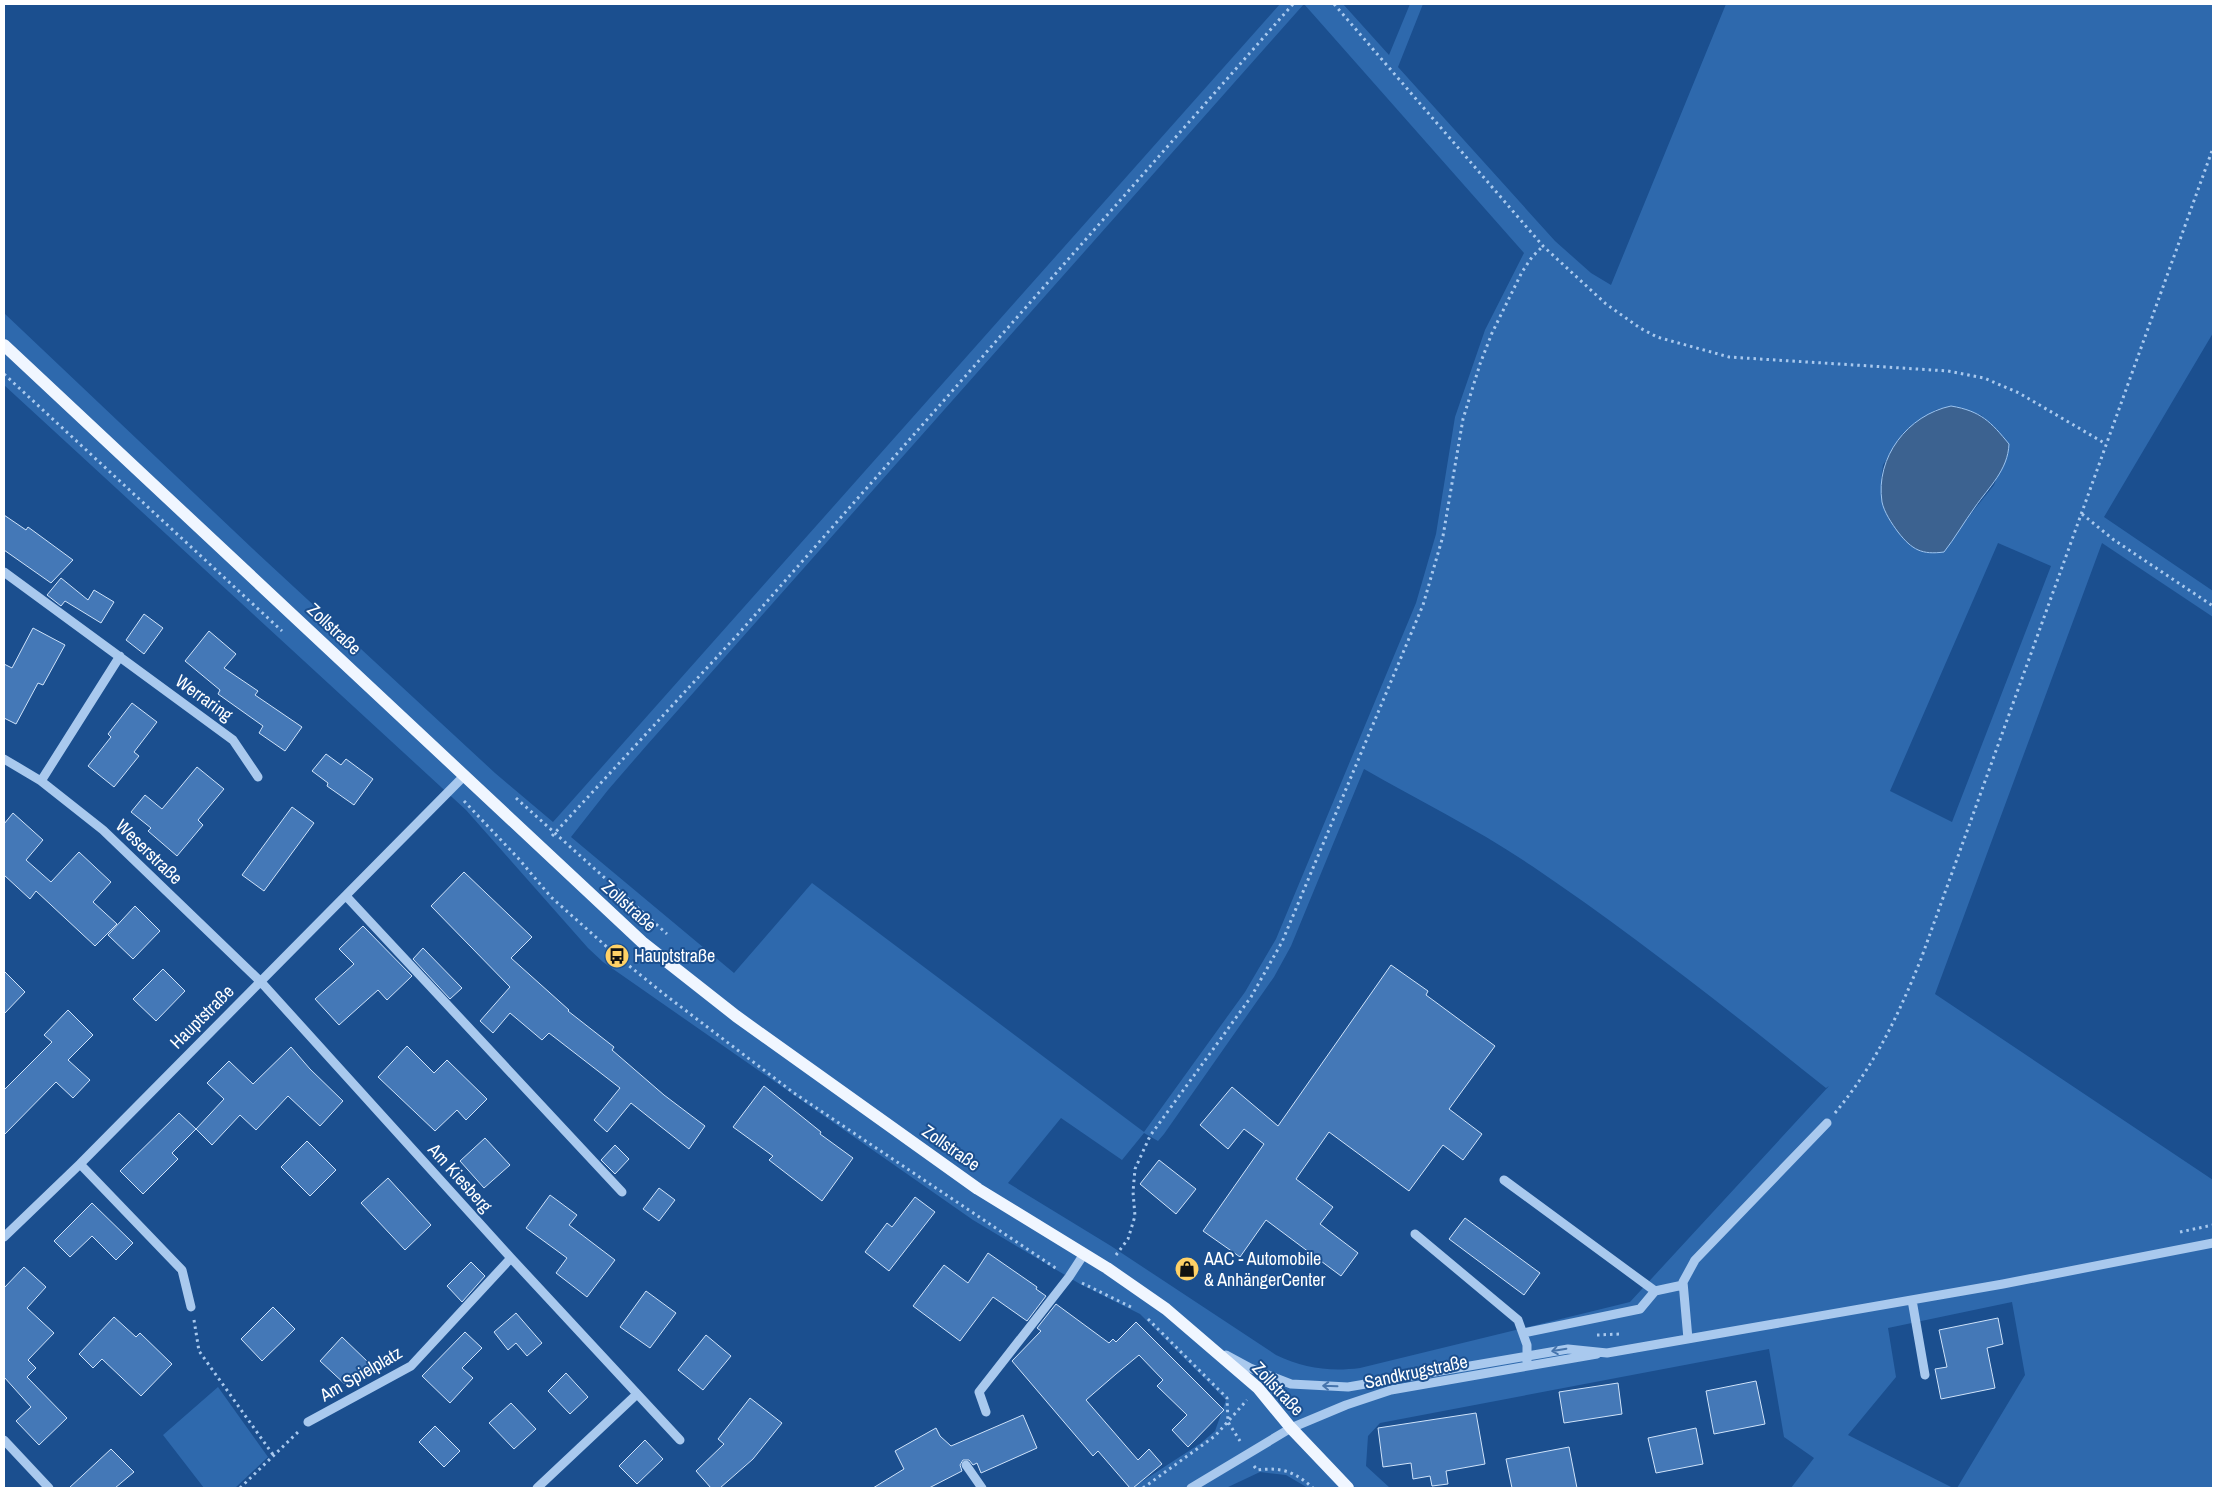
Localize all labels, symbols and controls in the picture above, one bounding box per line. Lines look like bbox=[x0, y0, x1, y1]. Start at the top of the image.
street label: Zollstraße bbox=[302, 597, 367, 660]
street label: Werraring bbox=[171, 668, 239, 727]
street label: Weserstraße bbox=[110, 813, 188, 890]
street label: Zollstraße bbox=[597, 874, 662, 937]
bus stop icon: Hauptstraße bbox=[604, 943, 630, 969]
place label: Hauptstraße bbox=[634, 943, 715, 968]
street label: Hauptstraße bbox=[164, 979, 239, 1054]
street label: Zollstraße bbox=[917, 1119, 985, 1177]
street label: Am Kiesberg bbox=[422, 1137, 499, 1218]
place label: AAC - Automobile & AnhängerCenter bbox=[1203, 1246, 1326, 1292]
shop icon: AAC - Automobile & AnhängerCenter bbox=[1174, 1256, 1200, 1282]
street label: Am Spielplatz bbox=[314, 1340, 406, 1408]
one-way arrow bbox=[1551, 1346, 1567, 1356]
street label: Sandkrugstraße bbox=[1362, 1348, 1470, 1395]
street label: Zollstraße bbox=[1247, 1356, 1310, 1421]
one-way arrow bbox=[1322, 1381, 1338, 1391]

